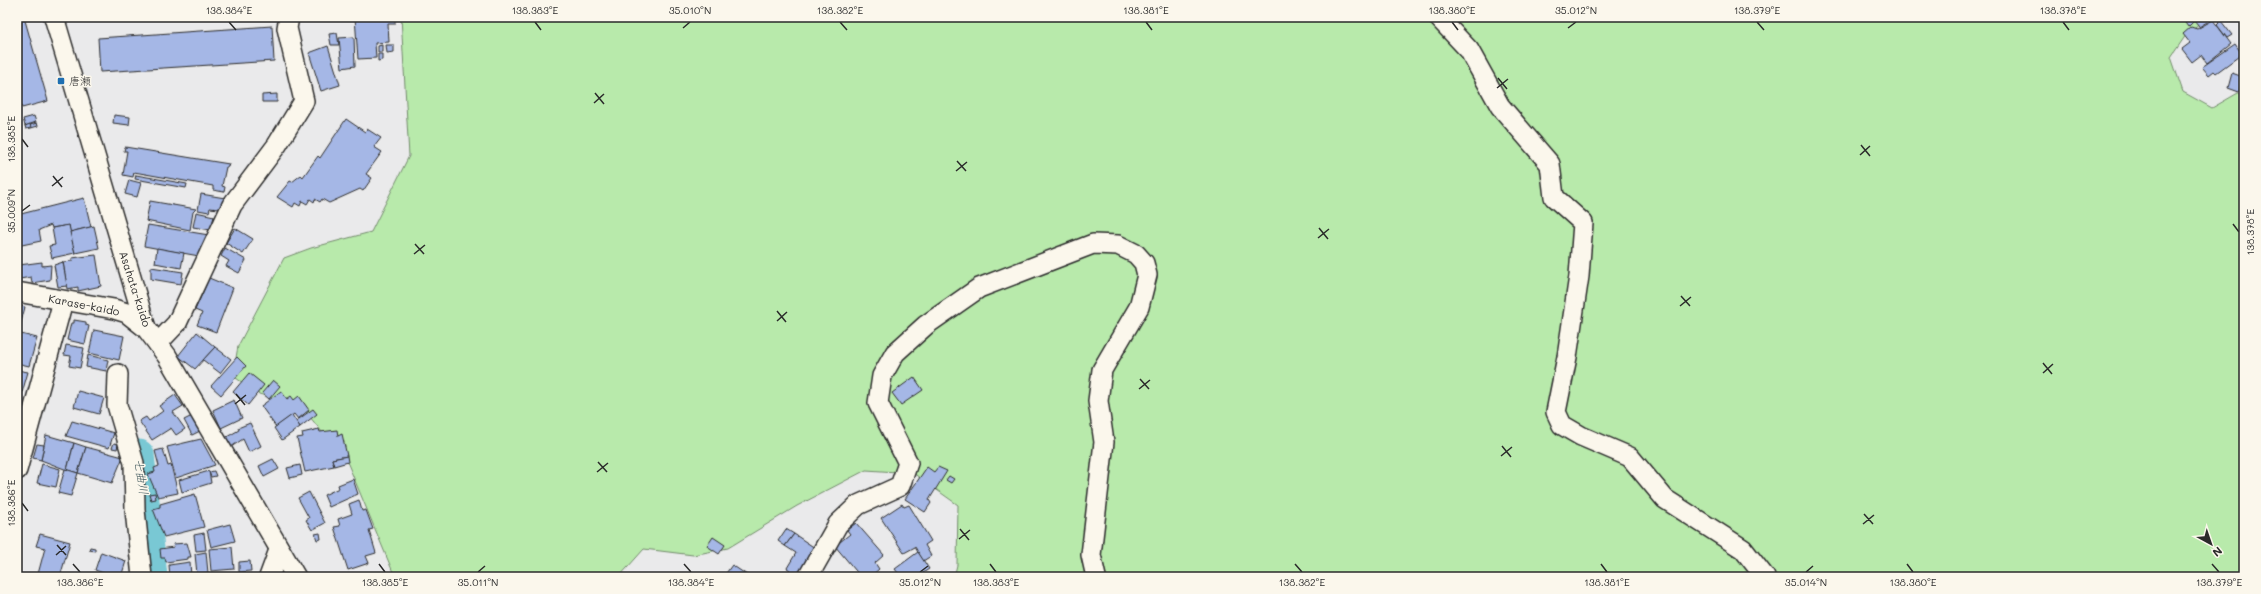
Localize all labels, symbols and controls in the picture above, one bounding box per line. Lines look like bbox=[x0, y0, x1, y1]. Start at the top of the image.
text: 138.384°E bbox=[206, 3, 253, 17]
text: 138.383°E bbox=[512, 3, 559, 17]
text: 35.010°N bbox=[669, 3, 711, 17]
text: 138.382°E bbox=[817, 3, 863, 17]
text: 138.381°E bbox=[1123, 3, 1169, 17]
text: 138.380°E bbox=[1429, 3, 1476, 17]
text: 35.012°N bbox=[1555, 3, 1597, 17]
text: 138.379°E bbox=[1734, 3, 1780, 17]
text: 138.378°E bbox=[2040, 3, 2086, 17]
place label: 唐瀬 bbox=[69, 73, 91, 88]
marker: 唐瀬 bbox=[56, 76, 66, 86]
text: 138.385°E bbox=[4, 115, 18, 162]
text: 35.009°N bbox=[4, 189, 18, 233]
text: 138.378°E bbox=[2243, 209, 2257, 255]
street label: Asahata-kaido bbox=[116, 249, 155, 329]
street label: Karase-kaido bbox=[47, 290, 121, 319]
water label: 七曲川 bbox=[131, 458, 153, 496]
text: 138.386°E bbox=[4, 479, 18, 526]
north arrow bbox=[2191, 524, 2231, 564]
text: N bbox=[2210, 544, 2226, 560]
text: 138.386°E bbox=[57, 575, 104, 589]
text: 138.385°E bbox=[362, 575, 409, 589]
text: 35.011°N bbox=[458, 575, 499, 589]
text: 138.384°E bbox=[668, 575, 715, 589]
text: 35.012°N bbox=[899, 575, 941, 589]
text: 138.383°E bbox=[973, 575, 1020, 589]
text: 138.382°E bbox=[1279, 575, 1325, 589]
text: 138.381°E bbox=[1584, 575, 1630, 589]
text: 35.014°N bbox=[1785, 575, 1827, 589]
text: 138.380°E bbox=[1890, 575, 1937, 589]
text: 138.379°E bbox=[2196, 575, 2242, 589]

